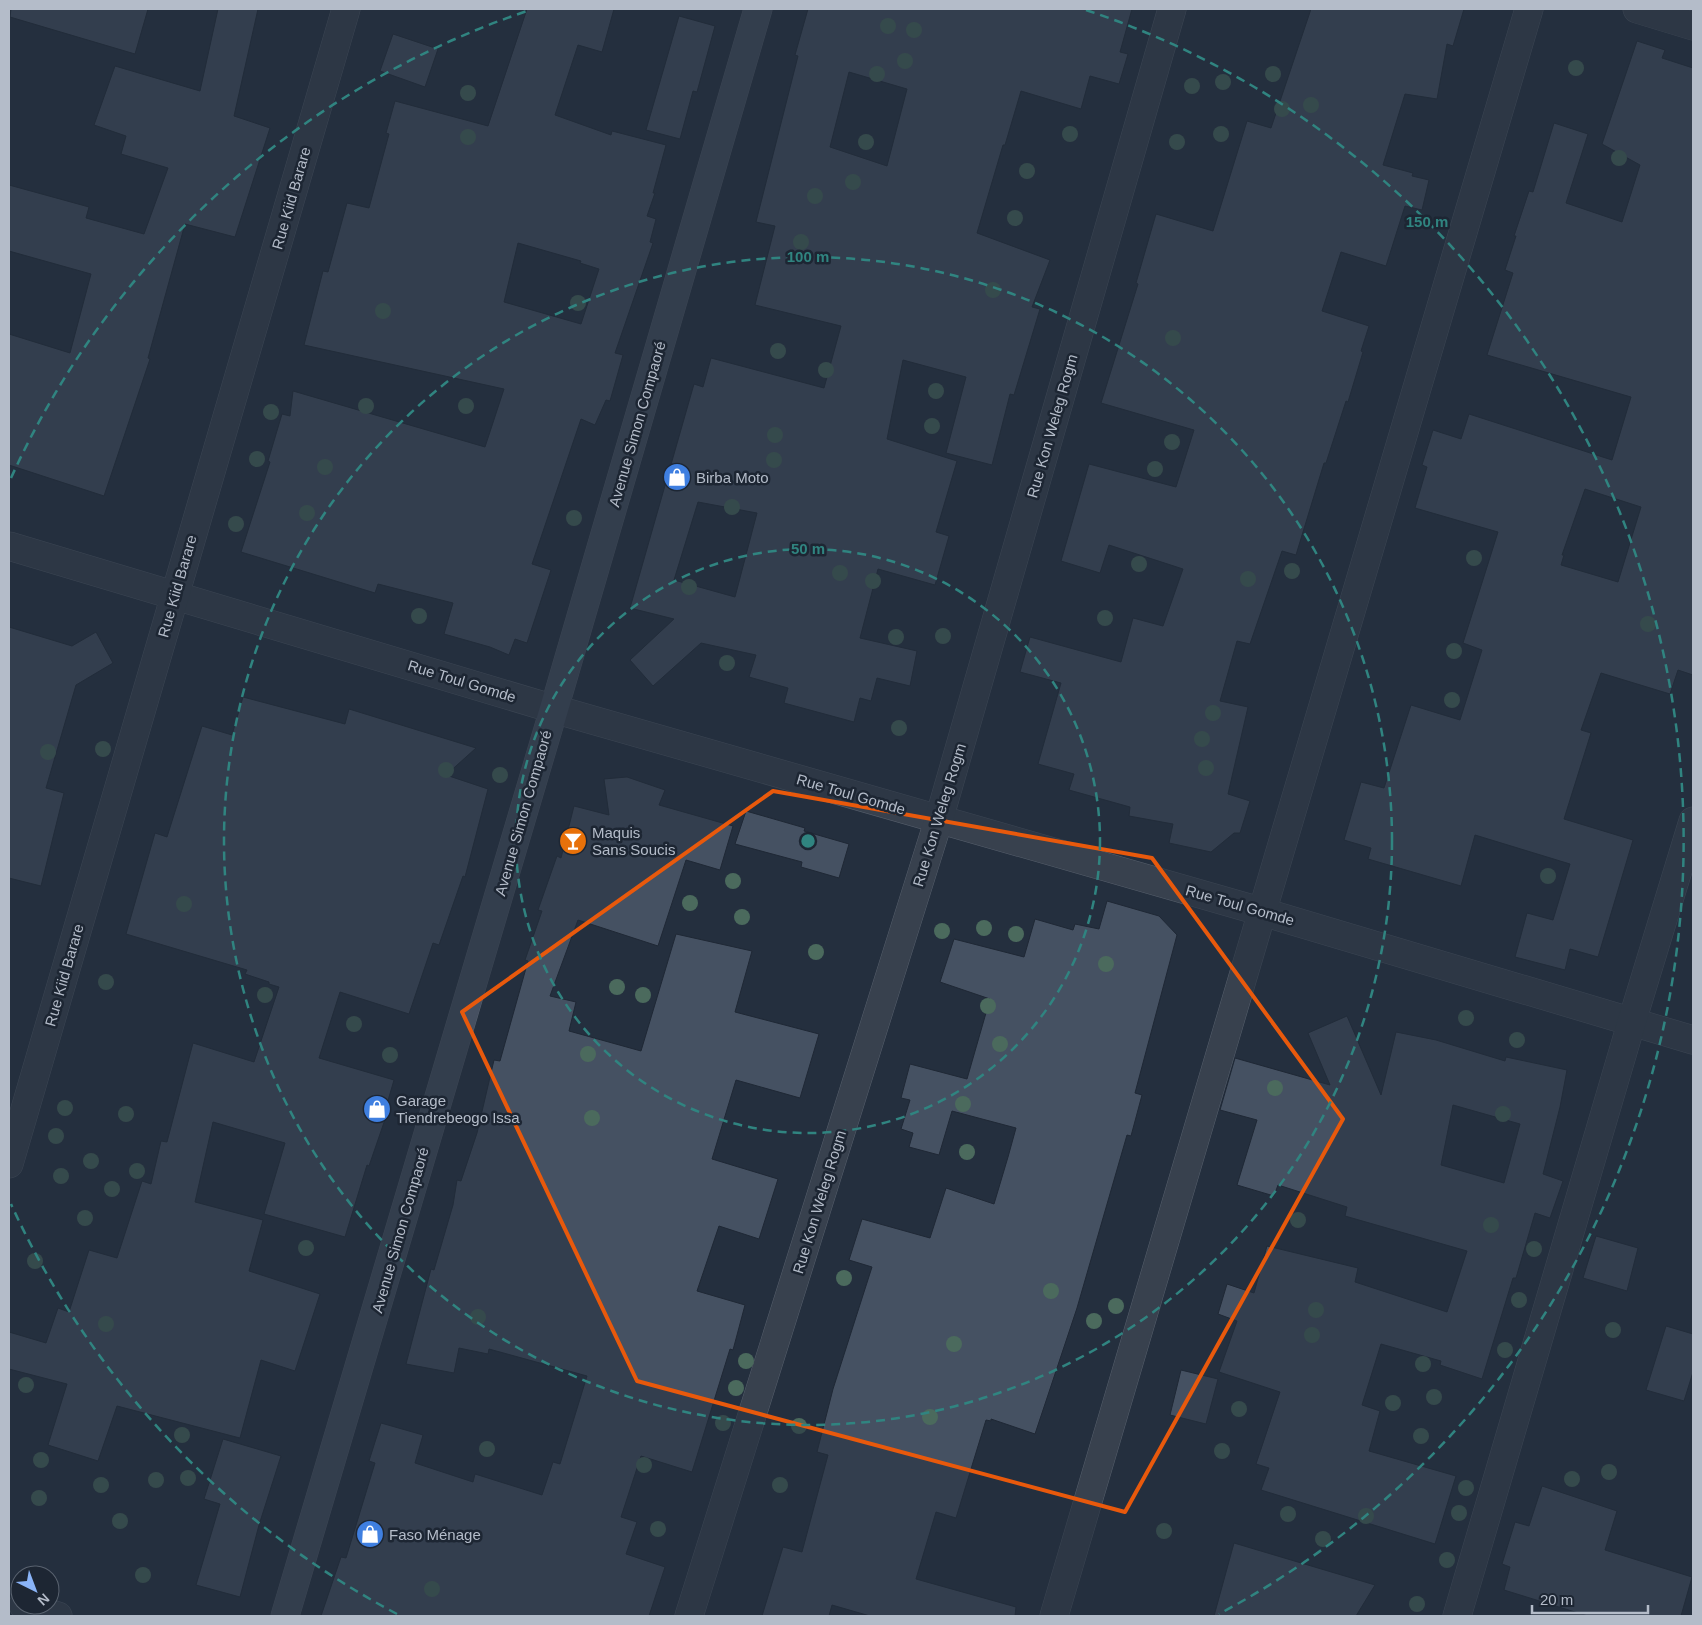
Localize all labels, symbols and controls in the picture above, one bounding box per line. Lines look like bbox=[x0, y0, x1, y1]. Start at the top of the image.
street label: Rue Kiid Barare bbox=[268, 145, 314, 251]
text: 150 m bbox=[1406, 213, 1448, 230]
text: 100 m bbox=[787, 248, 829, 265]
street label: Avenue Simon Compaoré bbox=[605, 339, 669, 509]
street label: Rue Kon Weleg Rogm bbox=[1023, 352, 1081, 500]
shop icon: Birba Moto bbox=[662, 462, 692, 492]
place label: Birba Moto bbox=[696, 469, 769, 486]
street label: Rue Kiid Barare bbox=[154, 533, 200, 639]
text: 50 m bbox=[791, 540, 825, 557]
street label: Rue Toul Gomde bbox=[406, 656, 518, 706]
street label: Avenue Simon Compaoré bbox=[491, 728, 555, 898]
street label: Rue Kon Weleg Rogm bbox=[909, 741, 969, 889]
street label: Rue Toul Gomde bbox=[795, 770, 907, 818]
place label: Maquis Sans Soucis bbox=[592, 824, 675, 858]
bar icon: Maquis Sans Soucis bbox=[558, 826, 588, 856]
centre of rings bbox=[799, 832, 817, 850]
street label: Rue Toul Gomde bbox=[1184, 881, 1296, 929]
street label: Rue Kiid Barare bbox=[41, 922, 87, 1028]
place label: Garage Tiendrebeogo Issa bbox=[396, 1092, 520, 1126]
shop icon: Garage Tiendrebeogo Issa bbox=[362, 1094, 392, 1124]
street label: Rue Kon Weleg Rogm bbox=[789, 1128, 849, 1276]
street label: Avenue Simon Compaoré bbox=[368, 1145, 432, 1315]
shop icon: Faso Ménage bbox=[355, 1519, 385, 1549]
place label: Faso Ménage bbox=[389, 1526, 481, 1543]
north arrow bbox=[10, 1565, 60, 1615]
scale bar bbox=[1532, 1582, 1648, 1614]
text: N bbox=[35, 1590, 53, 1609]
text: 20 m bbox=[1540, 1591, 1573, 1608]

